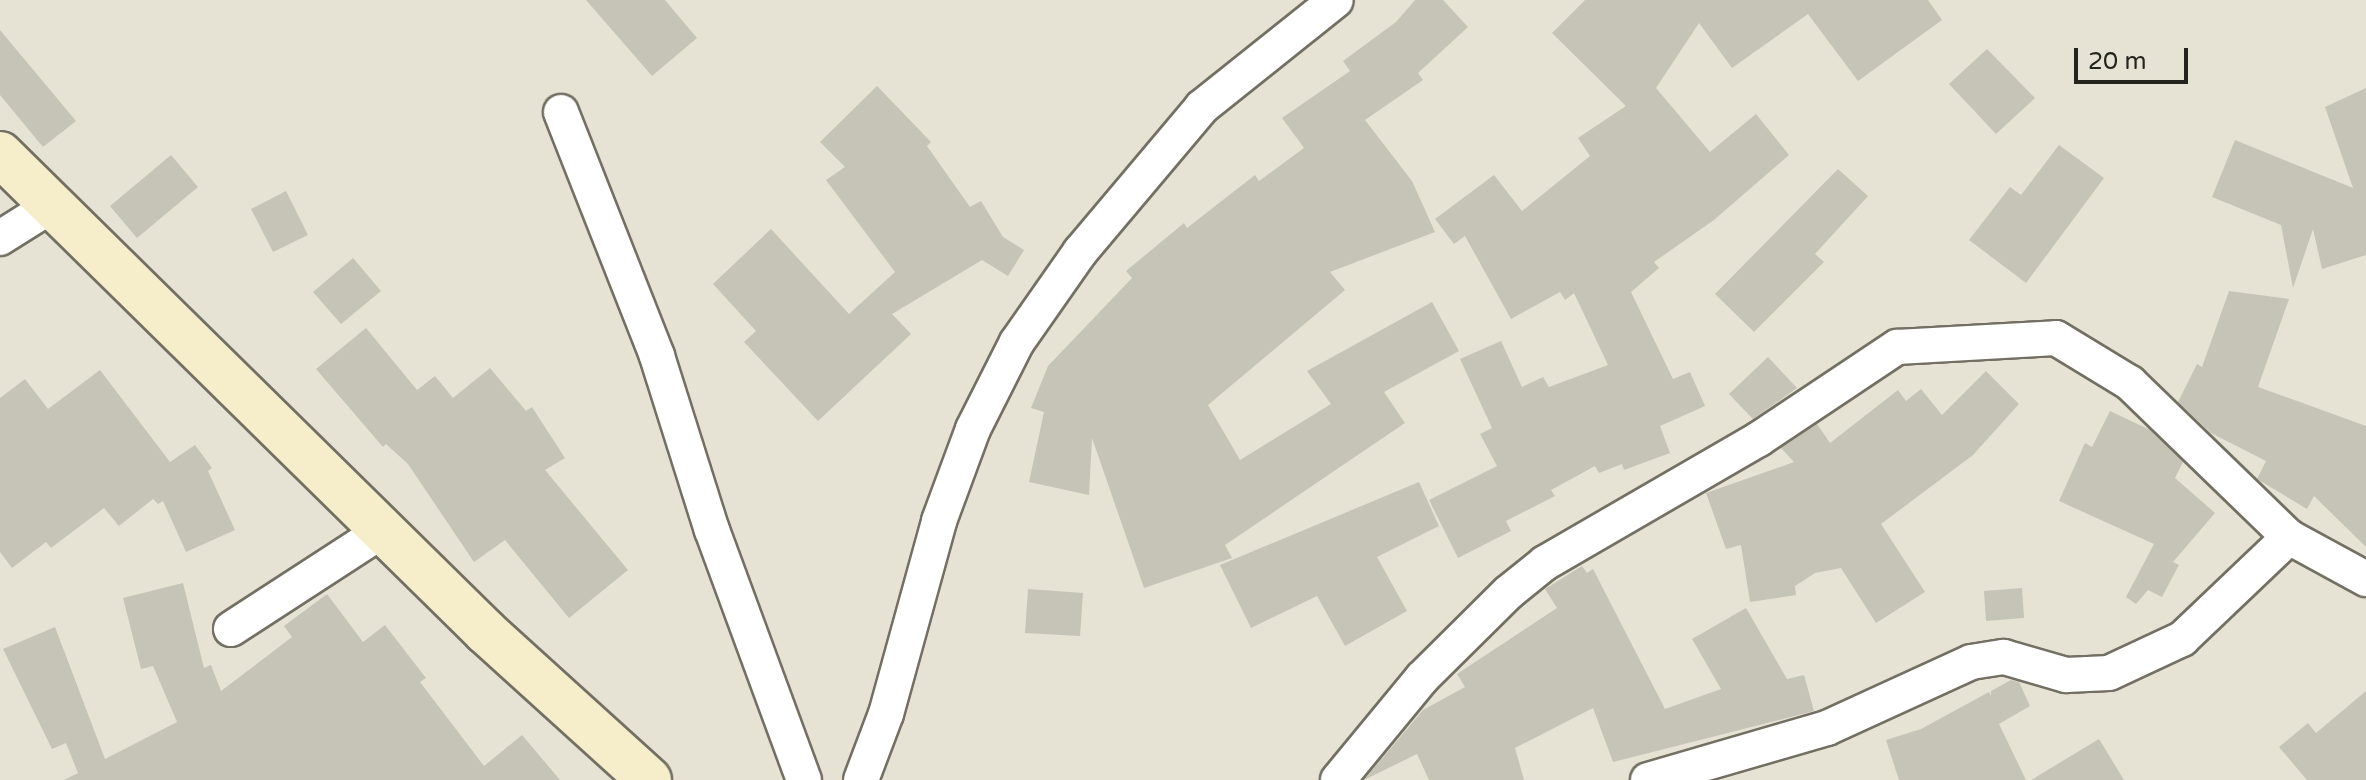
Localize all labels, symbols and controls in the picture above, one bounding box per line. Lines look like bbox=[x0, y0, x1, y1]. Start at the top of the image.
scale bar bbox=[2078, 32, 2192, 82]
text: 20 m bbox=[2088, 47, 2146, 76]

